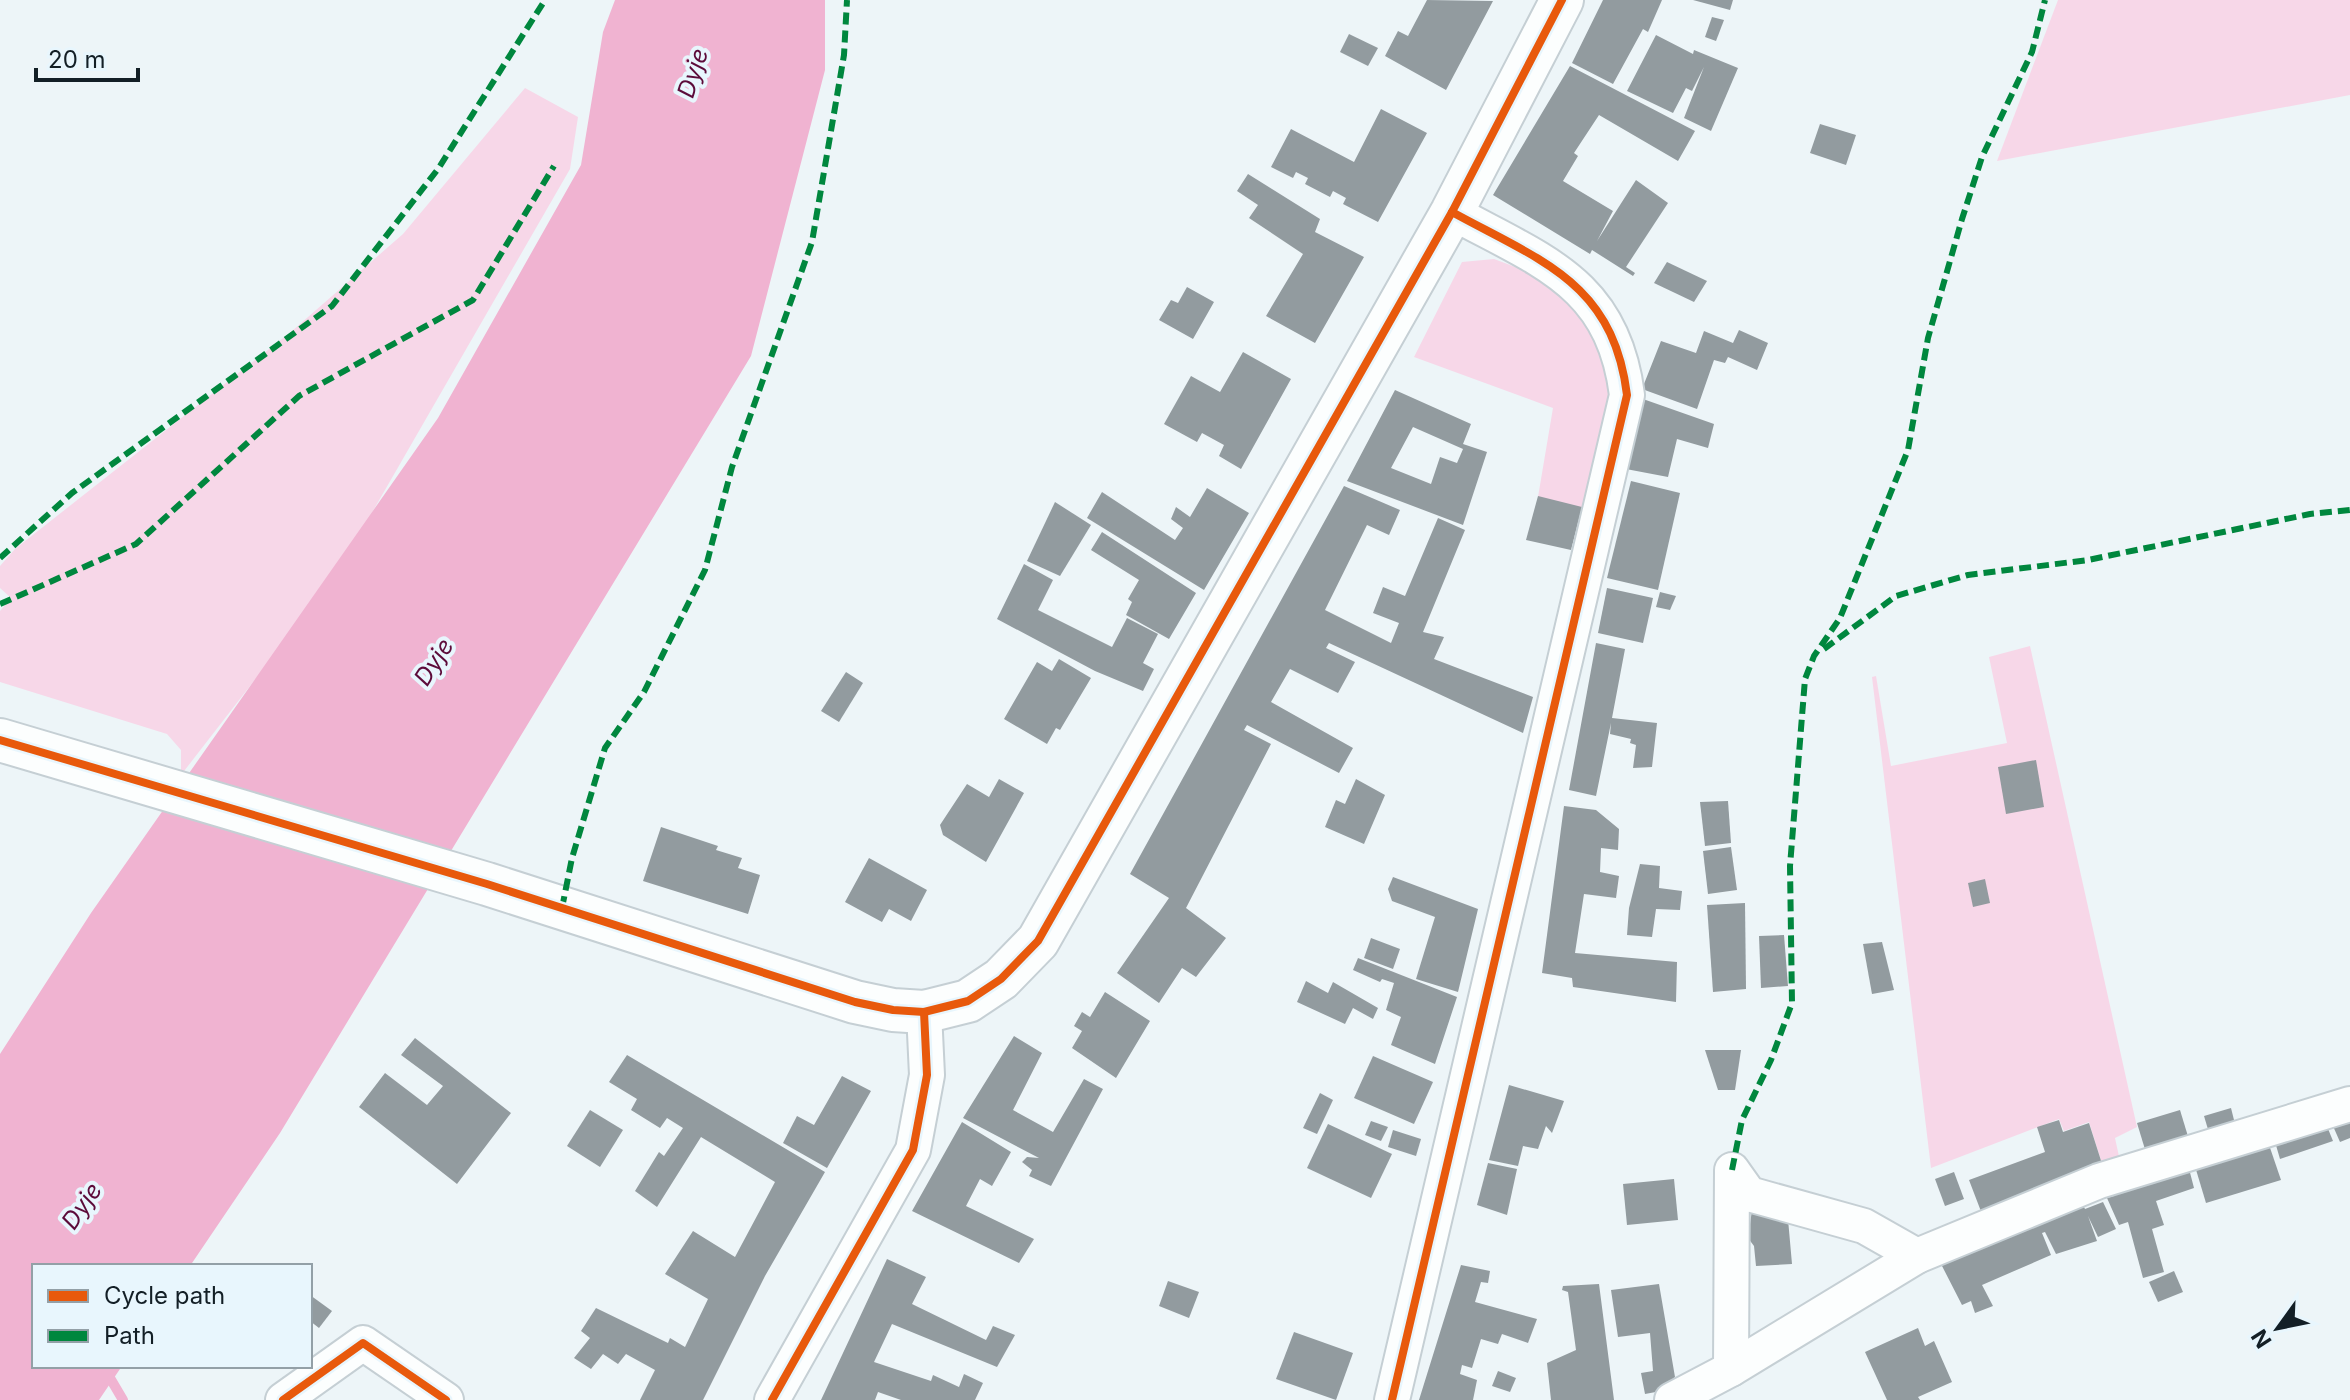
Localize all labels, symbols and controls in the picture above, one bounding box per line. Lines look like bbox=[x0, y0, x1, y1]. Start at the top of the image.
scale bar bbox=[36, 32, 138, 82]
water label: Dyje bbox=[671, 44, 714, 101]
text: 20 m bbox=[48, 45, 106, 74]
water label: Dyje bbox=[408, 633, 459, 691]
water label: Dyje bbox=[55, 1177, 108, 1235]
legend bbox=[32, 1264, 312, 1368]
text: Cycle path bbox=[104, 1281, 225, 1310]
north arrow bbox=[2238, 1288, 2318, 1368]
text: Path bbox=[104, 1321, 155, 1350]
text: N bbox=[2246, 1325, 2277, 1353]

